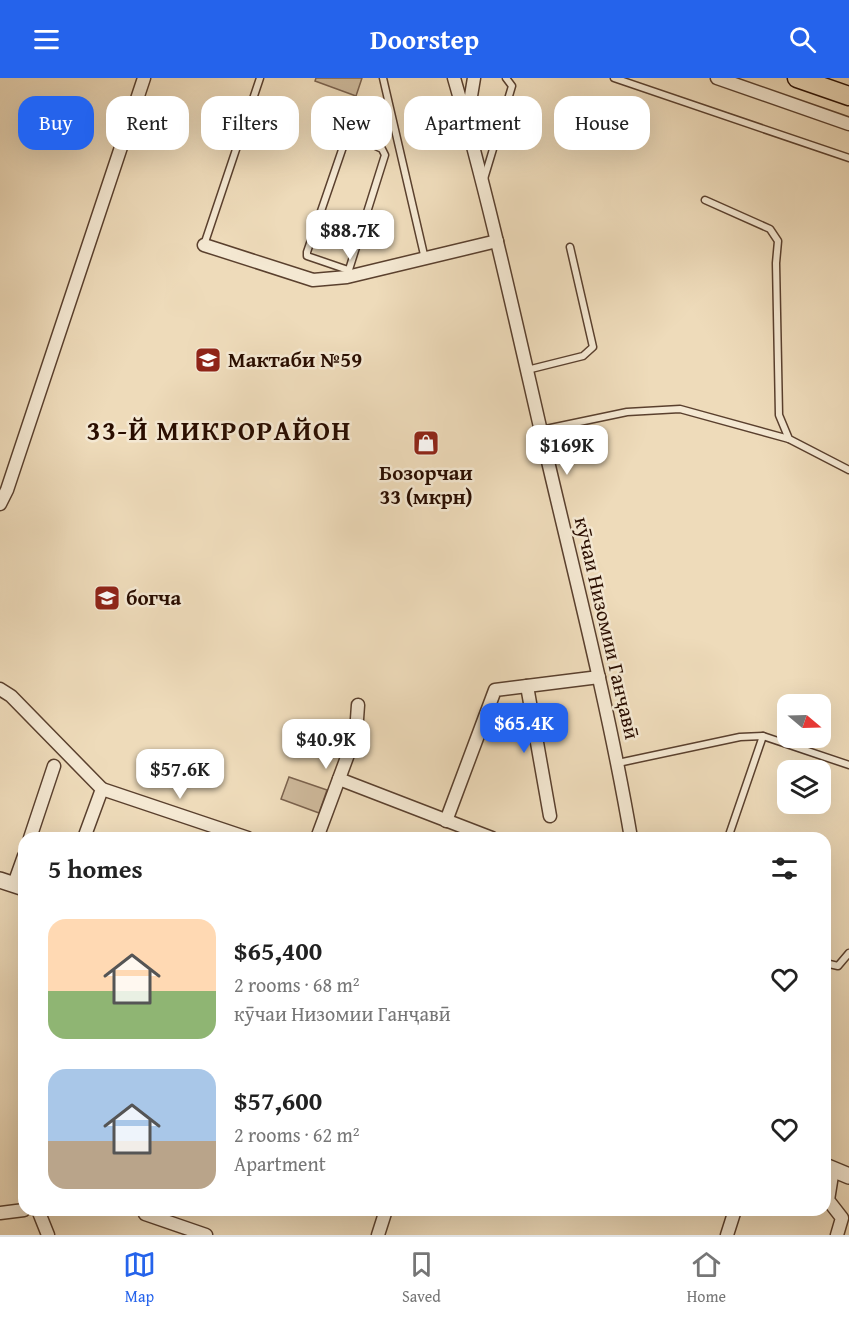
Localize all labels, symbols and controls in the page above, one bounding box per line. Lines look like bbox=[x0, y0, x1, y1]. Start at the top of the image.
text: Doorstep bbox=[370, 19, 479, 59]
icon: menu bbox=[30, 23, 63, 56]
icon: search bbox=[786, 23, 819, 56]
chip: Buy bbox=[18, 96, 94, 150]
chip: Rent bbox=[106, 96, 189, 150]
chip: Filters bbox=[201, 96, 299, 150]
chip: New bbox=[311, 96, 392, 150]
chip: Apartment bbox=[404, 96, 542, 150]
chip: House bbox=[554, 96, 650, 150]
pin: $88.7K bbox=[301, 210, 399, 261]
text: $88.7K bbox=[320, 215, 380, 244]
place label: Мактаби №59 bbox=[228, 344, 362, 375]
school or university icon: Мактаби №59 bbox=[193, 345, 223, 375]
district label: 33-Й МИКРОРАЙОН bbox=[86, 410, 352, 450]
pin: $169K bbox=[525, 425, 609, 476]
shop icon: Бозорчаи 33 (мкрн) bbox=[411, 428, 441, 458]
text: $169K bbox=[540, 430, 594, 459]
place label: Бозорчаи 33 (мкрн) bbox=[379, 457, 473, 512]
street label: кӯчаи Низомии Ганҷавӣ bbox=[567, 514, 648, 742]
place label: богча bbox=[126, 582, 181, 613]
school or university icon: богча bbox=[92, 583, 122, 613]
north arrow bbox=[777, 694, 831, 748]
map controls bbox=[777, 694, 831, 814]
pin: $65.4K bbox=[475, 703, 573, 754]
text: $65.4K bbox=[494, 708, 554, 737]
pin: $40.9K bbox=[277, 719, 375, 770]
text: $40.9K bbox=[296, 724, 356, 753]
pin: $57.6K bbox=[131, 749, 229, 800]
text: $57.6K bbox=[150, 754, 210, 783]
button: layers bbox=[777, 760, 831, 814]
text: 5 homes bbox=[48, 849, 143, 888]
icon: filters bbox=[768, 852, 801, 885]
text: $65,400 bbox=[234, 931, 322, 970]
icon: home bbox=[96, 943, 168, 1015]
icon: heart bbox=[768, 963, 801, 996]
text: 2 rooms · 68 m² bbox=[234, 970, 360, 999]
text: кӯчаи Низомии Ганҷавӣ bbox=[234, 999, 451, 1028]
text: $57,600 bbox=[234, 1081, 322, 1120]
icon: home bbox=[96, 1093, 168, 1165]
icon: heart bbox=[768, 1113, 801, 1146]
text: 2 rooms · 62 m² bbox=[234, 1120, 360, 1149]
text: Apartment bbox=[234, 1149, 326, 1178]
tab: Map bbox=[123, 1248, 156, 1308]
tab: Saved bbox=[402, 1248, 441, 1308]
tab: Home bbox=[687, 1248, 726, 1308]

